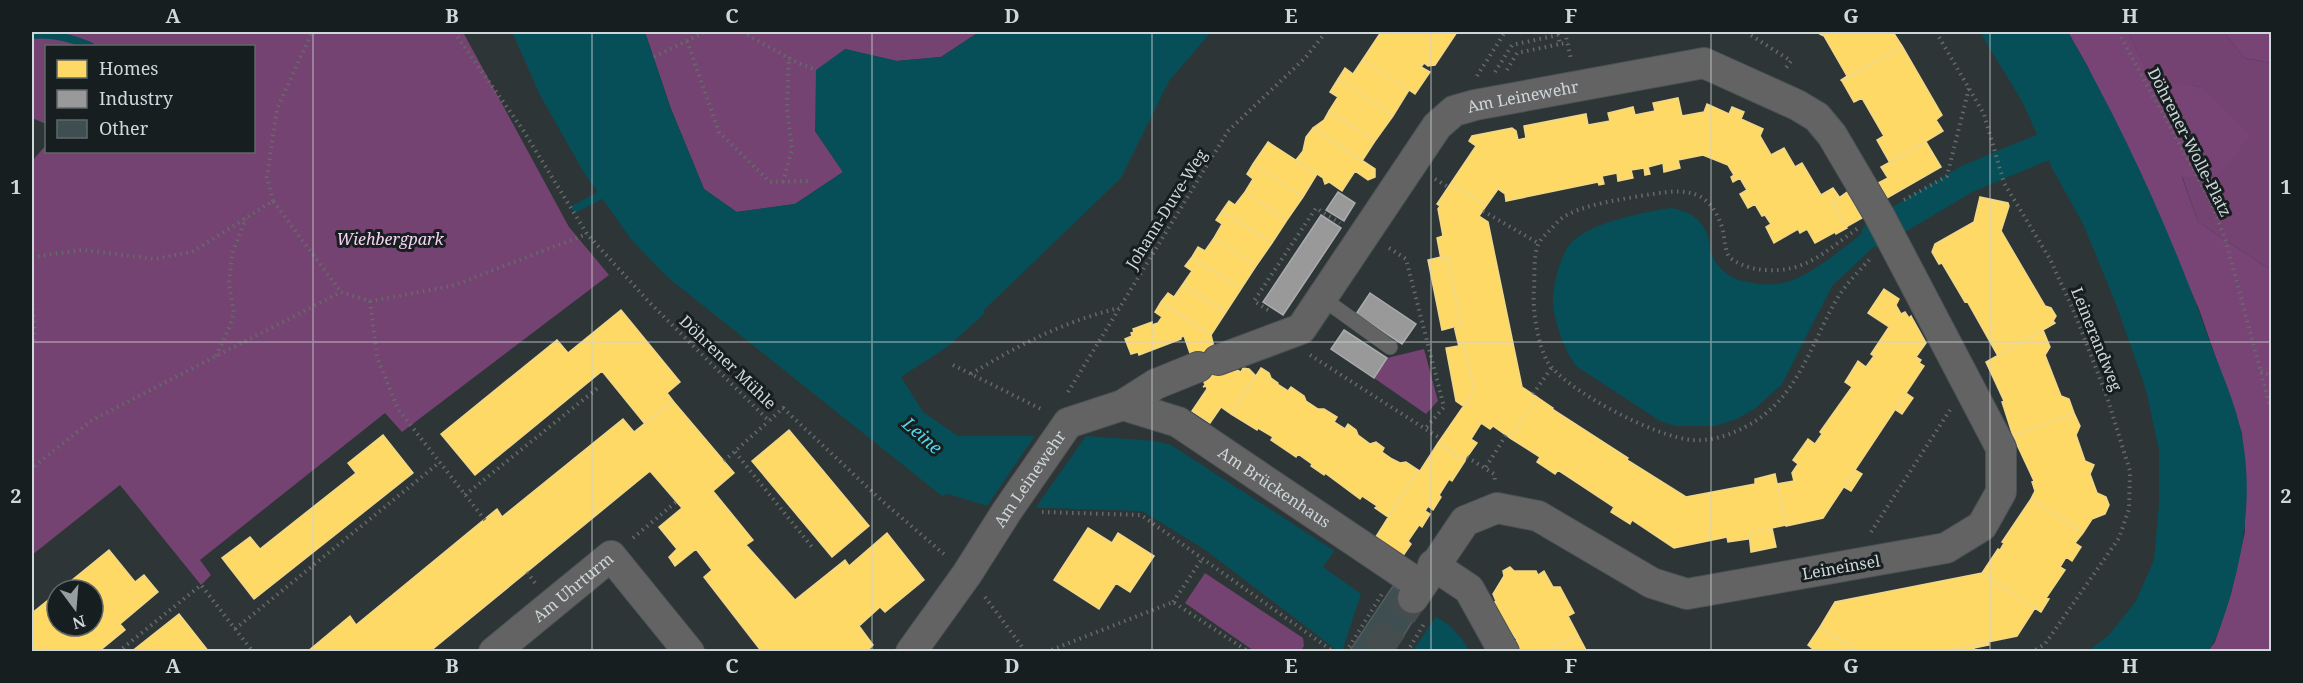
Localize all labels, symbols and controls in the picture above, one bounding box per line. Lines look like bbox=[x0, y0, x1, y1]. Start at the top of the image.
text: A bbox=[165, 2, 181, 29]
text: B bbox=[445, 2, 459, 29]
text: C bbox=[725, 2, 739, 29]
text: D bbox=[1004, 2, 1020, 29]
text: E bbox=[1284, 2, 1298, 29]
text: F bbox=[1565, 2, 1577, 29]
text: G bbox=[1843, 2, 1859, 29]
text: H bbox=[2122, 2, 2138, 29]
legend bbox=[45, 45, 255, 153]
text: Homes bbox=[99, 56, 158, 80]
street label: Döhrener-Wolle-Platz bbox=[2143, 64, 2237, 220]
street label: Am Leinewehr bbox=[1464, 75, 1581, 118]
text: Industry bbox=[99, 86, 174, 110]
text: Other bbox=[99, 116, 149, 140]
street label: Johann-Duve-Weg bbox=[1120, 145, 1212, 274]
text: 1 bbox=[10, 173, 22, 200]
text: 1 bbox=[2280, 173, 2292, 200]
park label: Wiehbergpark bbox=[336, 228, 444, 250]
street label: Leinerandweg bbox=[2066, 284, 2128, 394]
street label: Döhrener Mühle bbox=[675, 310, 781, 414]
water label: Leine bbox=[897, 411, 948, 459]
street label: Am Leinewehr bbox=[988, 425, 1071, 531]
street label: Am Brückenhaus bbox=[1214, 441, 1335, 533]
text: 2 bbox=[10, 482, 22, 509]
text: 2 bbox=[2280, 482, 2292, 509]
street label: Am Uhrturm bbox=[528, 548, 618, 627]
street label: Leineinsel bbox=[1800, 549, 1882, 585]
north arrow bbox=[45, 578, 105, 638]
text: N bbox=[70, 610, 88, 635]
text: A bbox=[165, 652, 181, 679]
text: B bbox=[445, 652, 459, 679]
text: C bbox=[725, 652, 739, 679]
text: D bbox=[1004, 652, 1020, 679]
text: E bbox=[1284, 652, 1298, 679]
text: F bbox=[1565, 652, 1577, 679]
text: G bbox=[1843, 652, 1859, 679]
text: H bbox=[2122, 652, 2138, 679]

